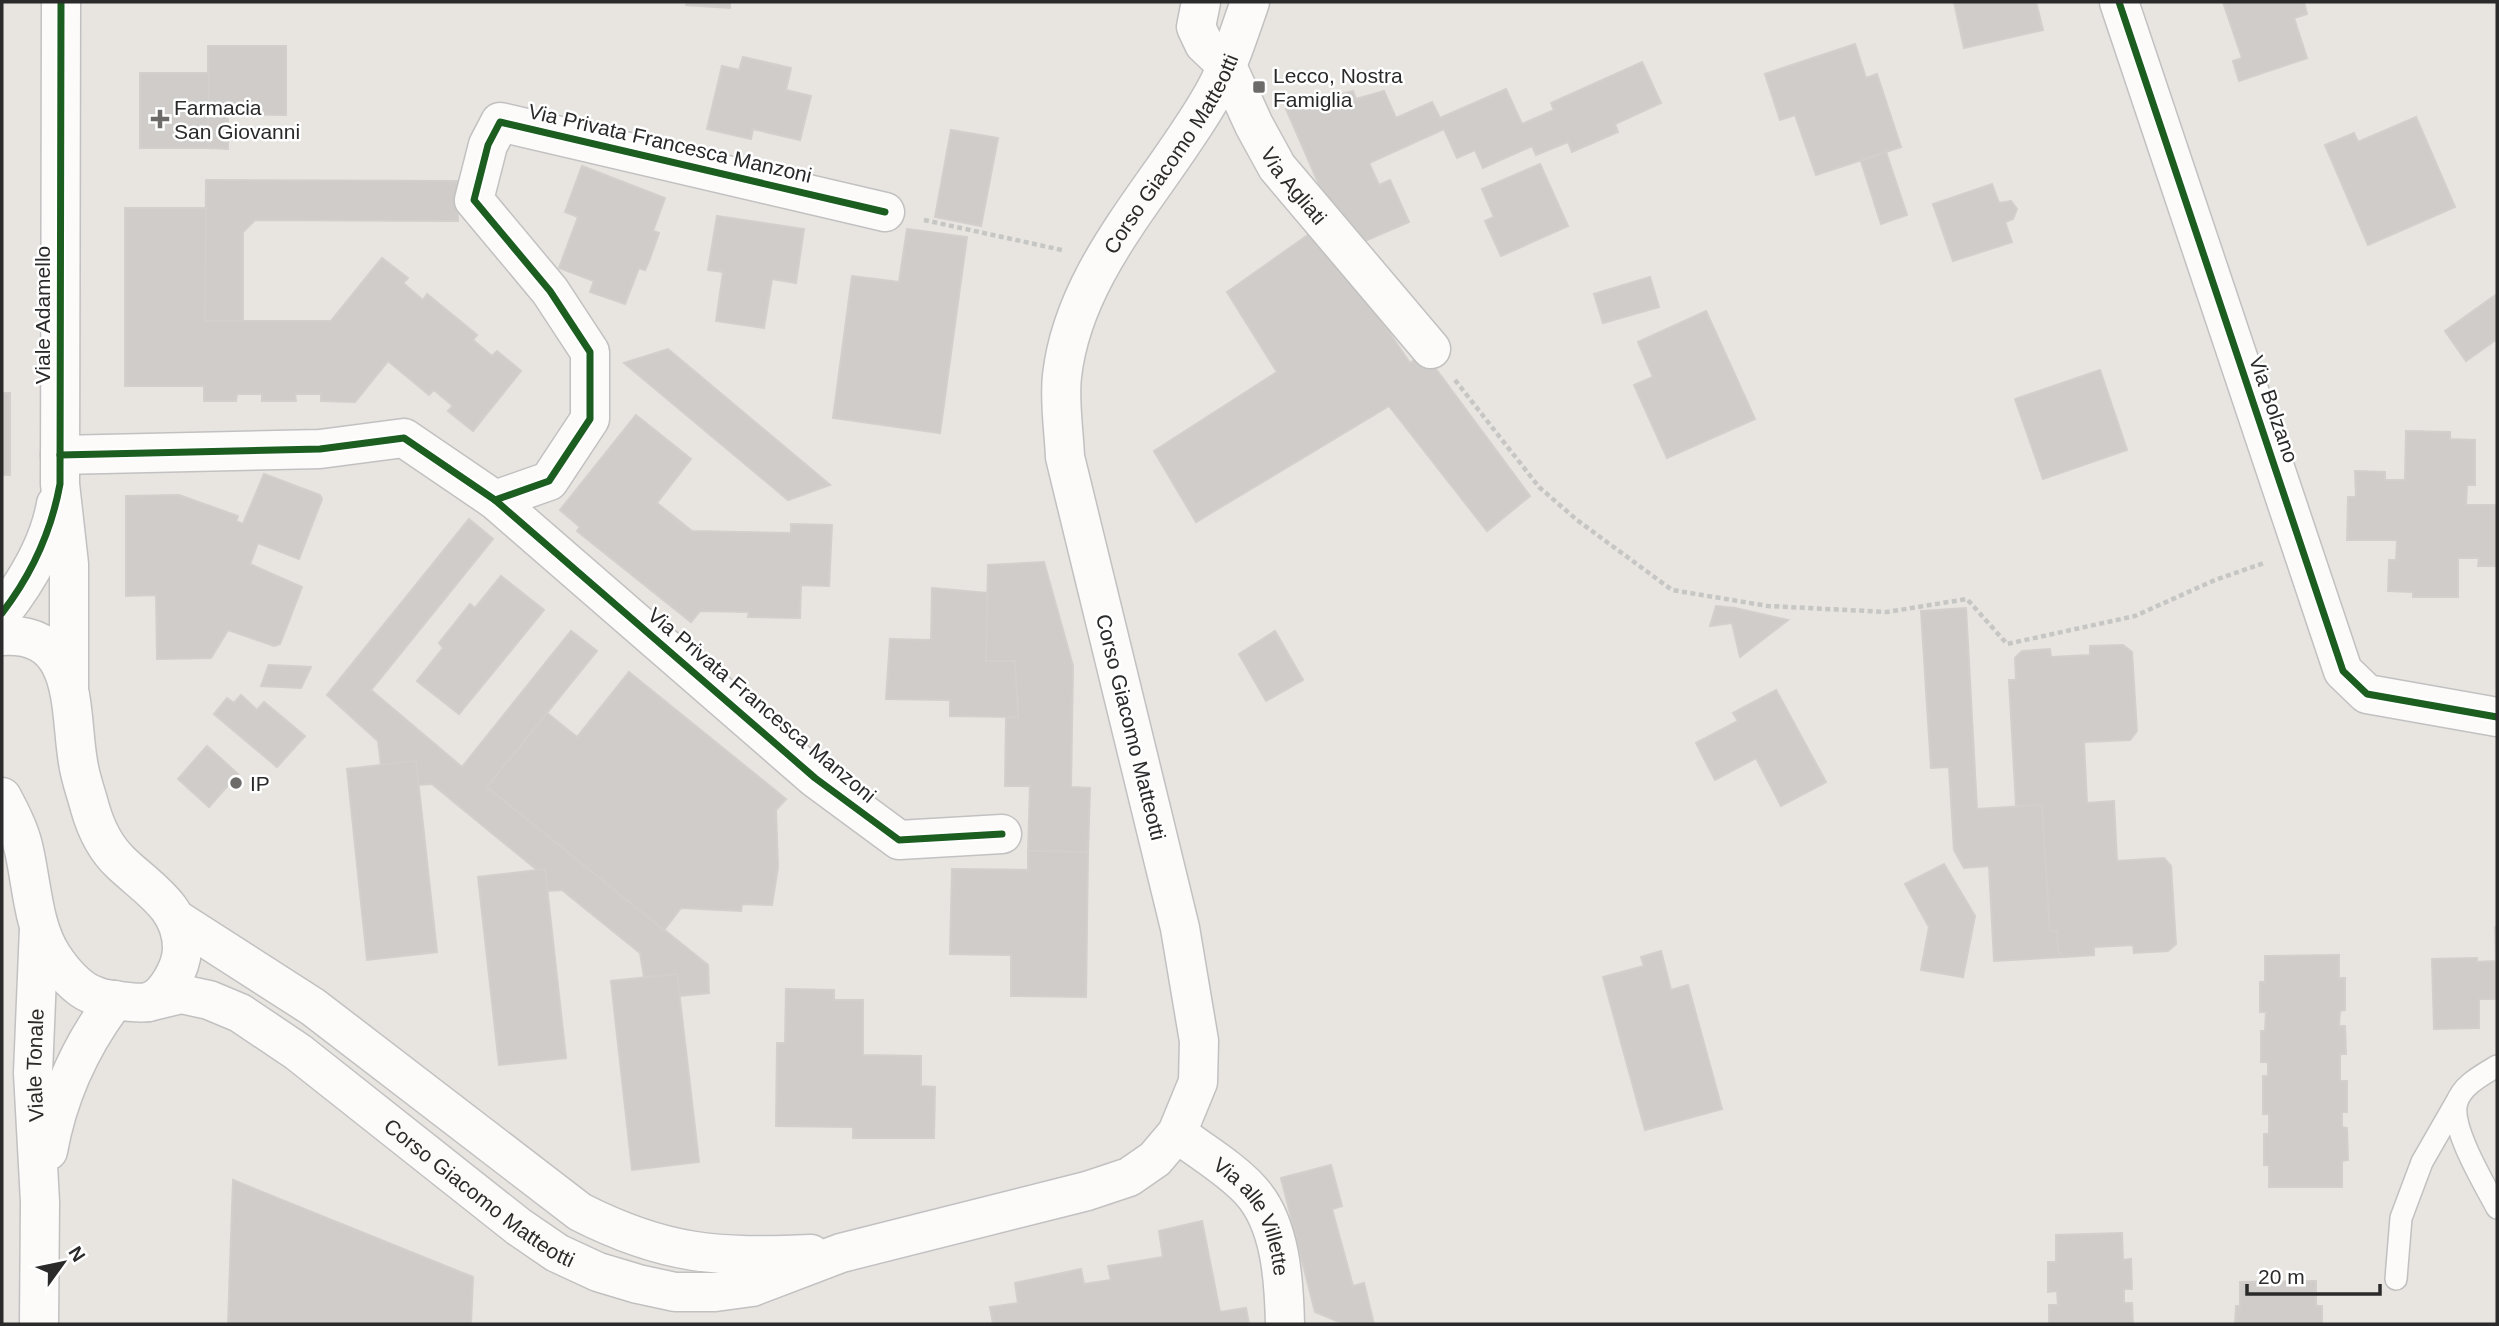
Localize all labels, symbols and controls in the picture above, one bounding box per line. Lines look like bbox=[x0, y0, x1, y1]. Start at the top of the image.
street label: Corso Giacomo Matteotti bbox=[1099, 51, 1242, 258]
place label: Lecco, Nostra Famiglia bbox=[1273, 64, 1403, 111]
marker: Lecco, Nostra Famiglia bbox=[1251, 79, 1267, 95]
place label: Farmacia San Giovanni bbox=[174, 96, 300, 143]
street label: Via Privata Francesca Manzoni bbox=[526, 99, 814, 187]
marker: Farmacia San Giovanni bbox=[152, 111, 168, 127]
street label: Via Agliati bbox=[1257, 143, 1332, 229]
street label: Viale Adamello bbox=[31, 246, 54, 384]
street label: Via Bolzano bbox=[2245, 352, 2303, 466]
street label: Via Privata Francesca Manzoni bbox=[643, 603, 881, 807]
street label: Corso Giacomo Matteotti bbox=[1092, 612, 1170, 842]
place label: IP bbox=[250, 772, 270, 795]
marker: IP bbox=[228, 775, 244, 791]
street label: Viale Tonale bbox=[21, 1008, 47, 1123]
street label: Corso Giacomo Matteotti bbox=[380, 1114, 578, 1271]
street label: Via alle Villette bbox=[1210, 1152, 1294, 1277]
north arrow bbox=[28, 1228, 98, 1298]
text: N bbox=[64, 1243, 89, 1265]
scale bar bbox=[2247, 1252, 2380, 1296]
text: 20 m bbox=[2258, 1265, 2305, 1288]

